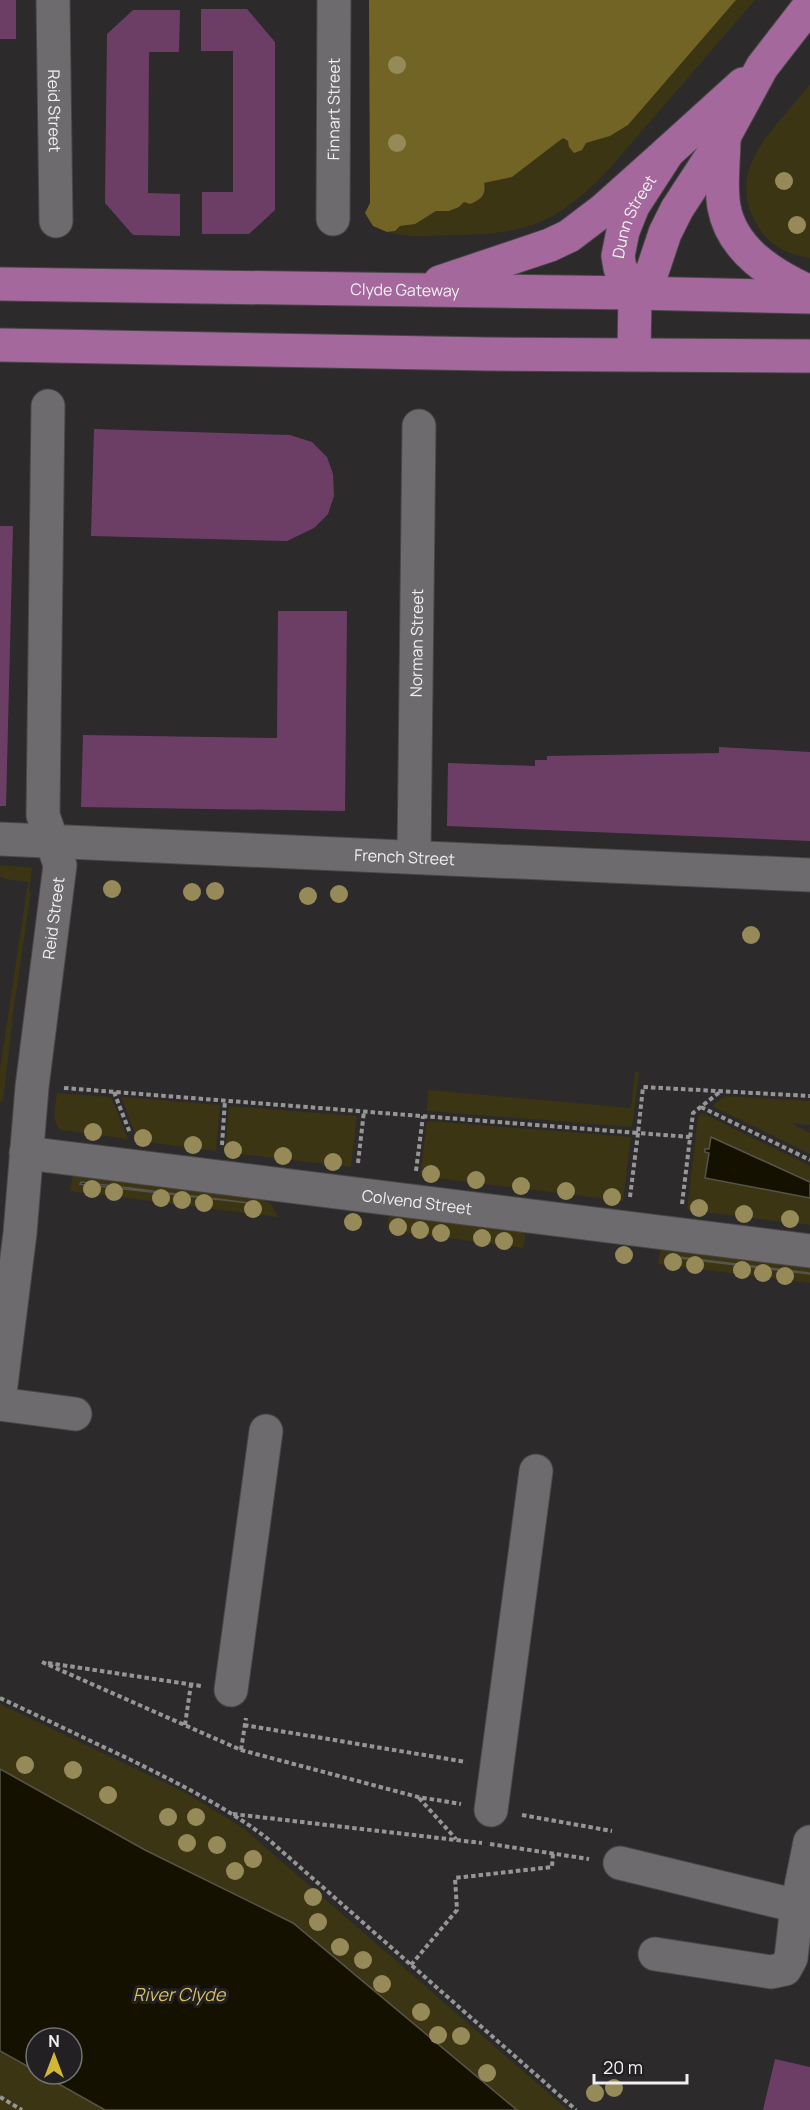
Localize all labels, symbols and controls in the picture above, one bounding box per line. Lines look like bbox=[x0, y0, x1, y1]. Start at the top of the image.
street label: Finnart Street bbox=[322, 58, 345, 160]
street label: Reid Street bbox=[43, 69, 66, 153]
street label: Dunn Street bbox=[607, 171, 661, 260]
street label: Clyde Gateway bbox=[350, 278, 460, 302]
street label: Norman Street bbox=[405, 589, 428, 697]
street label: French Street bbox=[354, 844, 455, 870]
street label: Reid Street bbox=[37, 876, 69, 961]
street label: Colvend Street bbox=[361, 1184, 473, 1220]
water label: River Clyde bbox=[133, 1982, 227, 2006]
north arrow bbox=[24, 2026, 84, 2086]
text: N bbox=[48, 2030, 60, 2052]
scale bar bbox=[594, 2047, 687, 2085]
text: 20 m bbox=[603, 2055, 643, 2079]

